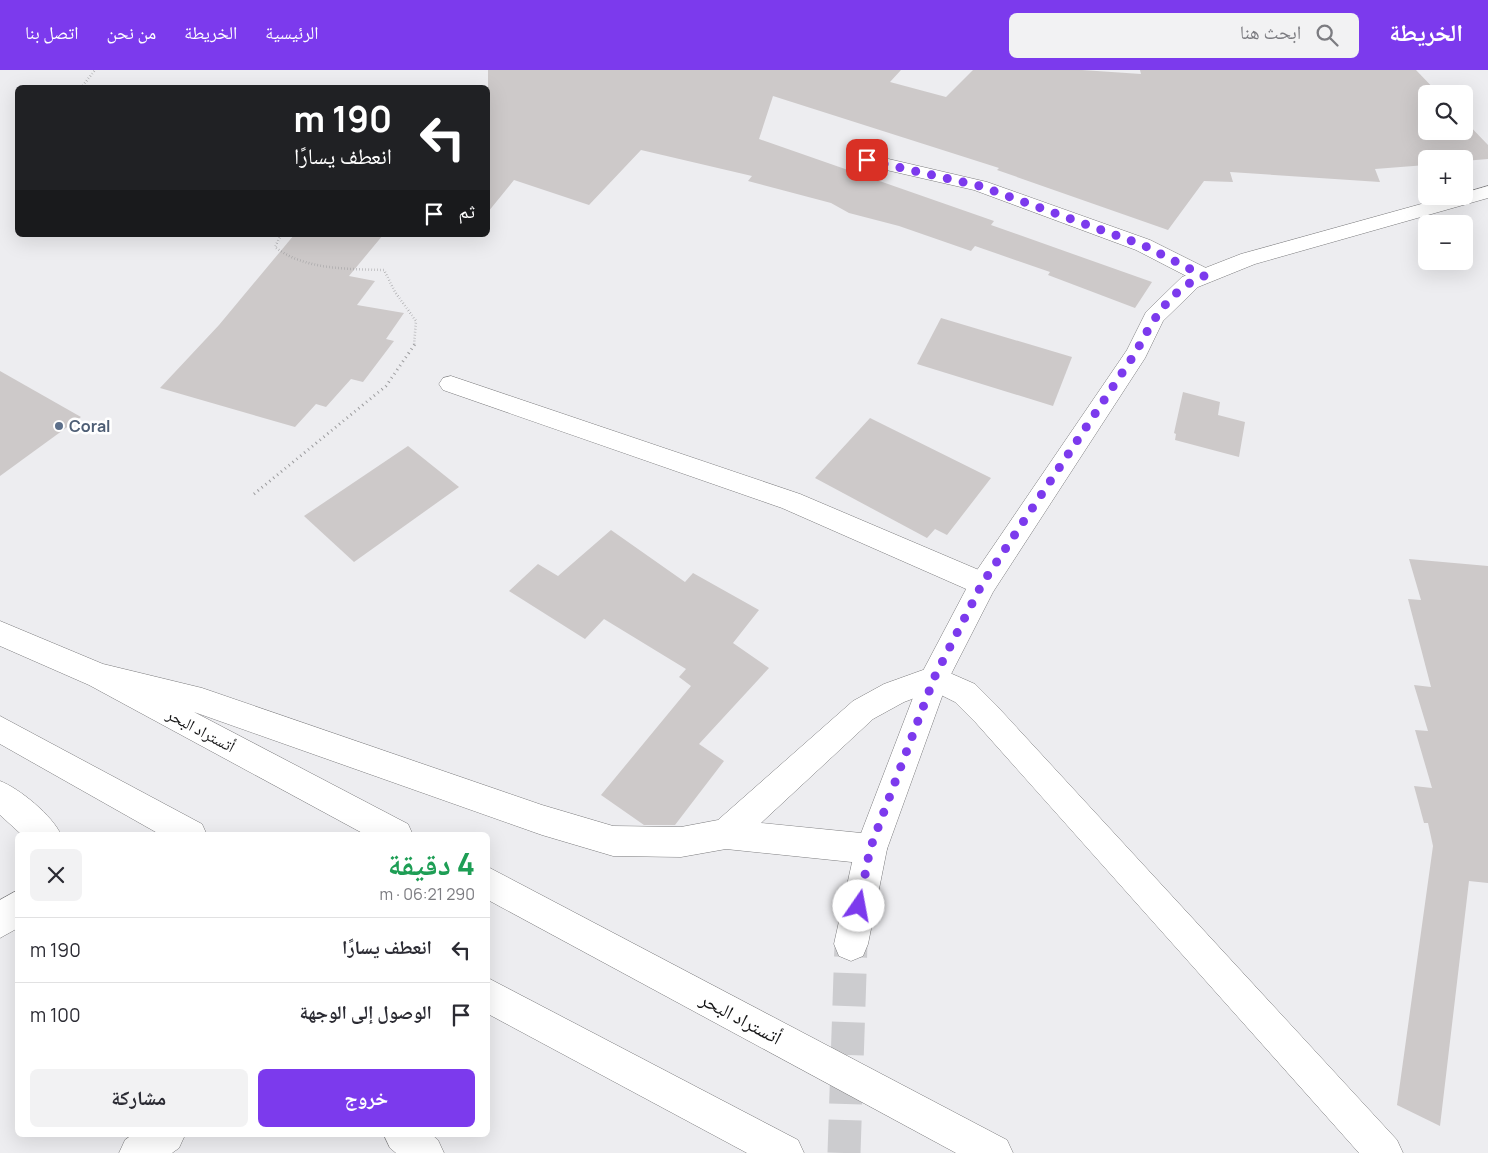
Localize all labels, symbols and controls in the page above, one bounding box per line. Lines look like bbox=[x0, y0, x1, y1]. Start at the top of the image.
search box bbox=[1009, 13, 1359, 58]
text: الخريطة bbox=[1389, 15, 1463, 48]
text: ابحث هنا bbox=[1240, 19, 1301, 45]
text: اتصل بنا bbox=[25, 20, 78, 44]
text: من نحن bbox=[106, 20, 156, 44]
text: الخريطة bbox=[184, 20, 237, 44]
text: الرئيسية bbox=[265, 20, 319, 44]
icon: search bbox=[1313, 21, 1341, 49]
map controls bbox=[1418, 85, 1473, 270]
button: search bbox=[1418, 85, 1473, 140]
text: 190 m bbox=[293, 95, 392, 143]
icon: left bbox=[410, 105, 475, 170]
pin bbox=[846, 139, 888, 181]
text: انعطف يسارًا bbox=[294, 141, 392, 171]
icon: arrive bbox=[853, 146, 881, 174]
button: + bbox=[1418, 150, 1473, 205]
text: ثم bbox=[458, 198, 475, 224]
icon: arrive bbox=[420, 200, 448, 228]
button: − bbox=[1418, 215, 1473, 270]
place label: Coral bbox=[69, 415, 111, 437]
marker: Coral bbox=[53, 420, 65, 432]
street label: أتستراد البحر bbox=[162, 702, 239, 757]
text: 4 دقيقة bbox=[388, 843, 475, 884]
button: close bbox=[30, 849, 82, 901]
position arrow bbox=[832, 879, 884, 931]
text: 290 m · 06:21 bbox=[380, 883, 475, 905]
text: انعطف يسارًا bbox=[342, 934, 432, 960]
icon: left bbox=[447, 936, 475, 964]
text: 190 m bbox=[30, 937, 81, 963]
street label: أتستراد البحر bbox=[695, 985, 786, 1050]
text: الوصول إلى الوجهة bbox=[299, 999, 432, 1025]
icon: arrive bbox=[447, 1001, 475, 1029]
text: 100 m bbox=[30, 1002, 81, 1028]
button: مشاركة bbox=[30, 1069, 248, 1127]
button: خروج bbox=[258, 1069, 475, 1127]

